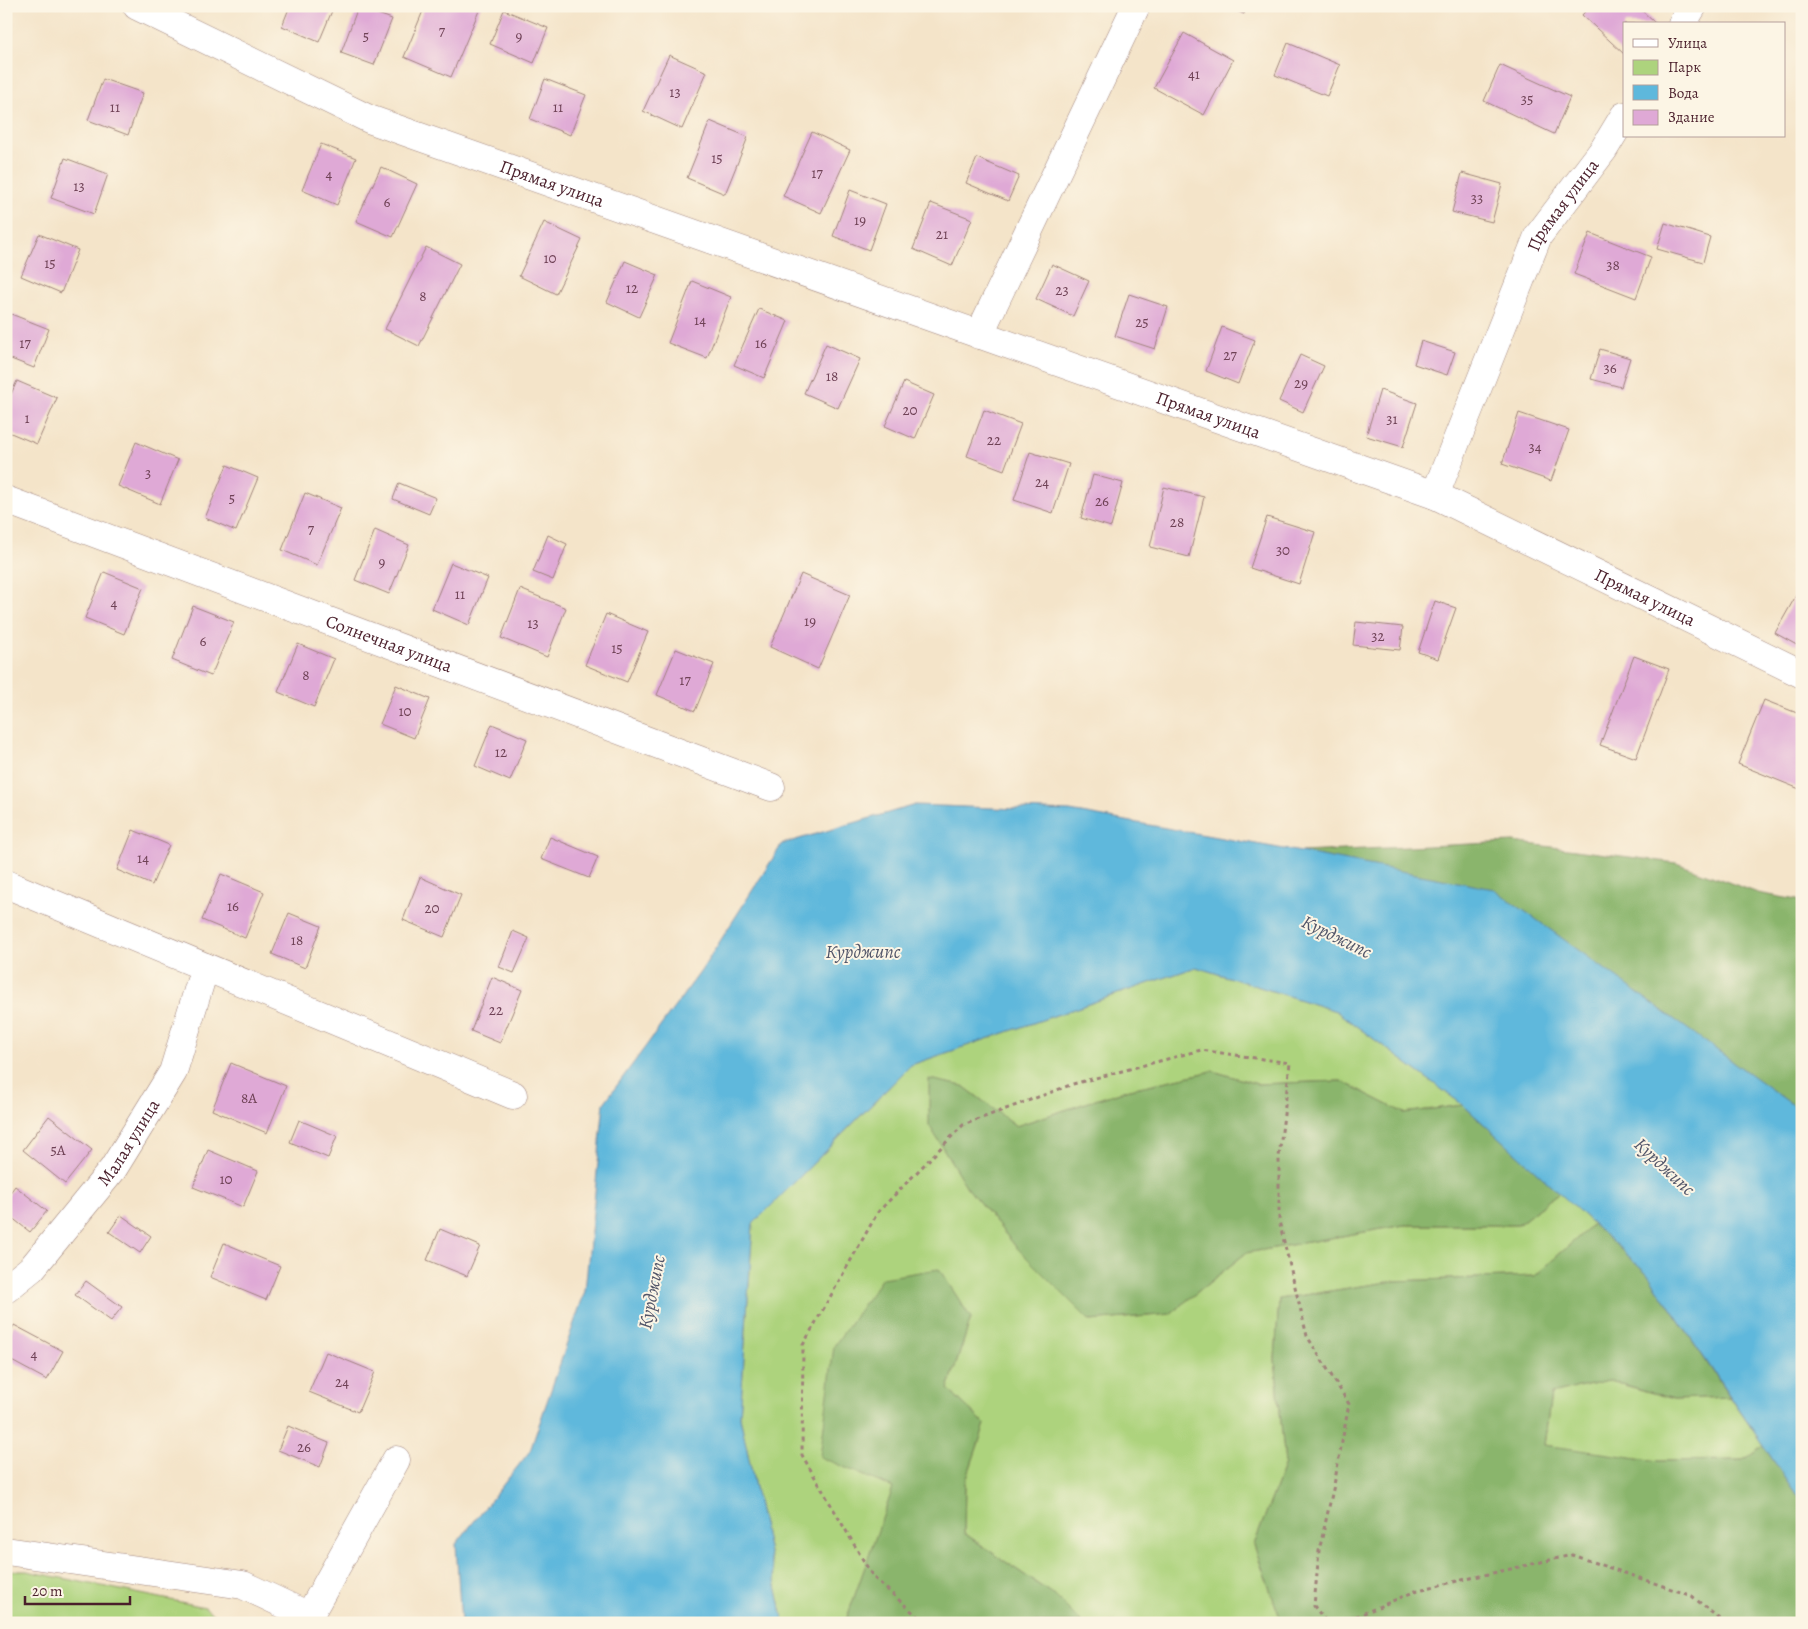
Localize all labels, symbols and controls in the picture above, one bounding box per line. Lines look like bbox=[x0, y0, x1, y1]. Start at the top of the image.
house number: 7 bbox=[439, 21, 446, 41]
legend bbox=[1623, 22, 1786, 138]
house number: 5 bbox=[363, 26, 369, 46]
house number: 9 bbox=[516, 26, 523, 46]
text: Улица bbox=[1668, 33, 1707, 53]
text: Парк bbox=[1668, 57, 1701, 77]
house number: 41 bbox=[1188, 64, 1200, 84]
house number: 13 bbox=[669, 82, 681, 102]
text: Вода bbox=[1668, 83, 1699, 103]
house number: 35 bbox=[1521, 89, 1533, 109]
house number: 11 bbox=[110, 97, 120, 117]
house number: 11 bbox=[553, 97, 563, 117]
text: Здание bbox=[1668, 107, 1715, 127]
house number: 15 bbox=[711, 148, 723, 168]
street label: Прямая улица bbox=[1521, 153, 1605, 255]
street label: Прямая улица bbox=[496, 154, 608, 213]
house number: 17 bbox=[811, 163, 823, 183]
house number: 4 bbox=[326, 164, 333, 184]
house number: 13 bbox=[73, 176, 85, 196]
house number: 33 bbox=[1471, 188, 1483, 208]
house number: 6 bbox=[384, 192, 391, 212]
house number: 19 bbox=[854, 210, 866, 230]
house number: 21 bbox=[936, 224, 948, 244]
house number: 10 bbox=[543, 248, 557, 268]
house number: 15 bbox=[44, 253, 56, 273]
house number: 38 bbox=[1606, 255, 1620, 275]
house number: 12 bbox=[626, 278, 638, 298]
house number: 23 bbox=[1055, 280, 1069, 300]
house number: 8 bbox=[419, 286, 427, 306]
house number: 14 bbox=[694, 310, 706, 330]
house number: 25 bbox=[1135, 312, 1149, 332]
house number: 17 bbox=[19, 333, 31, 353]
house number: 16 bbox=[755, 333, 767, 353]
house number: 27 bbox=[1223, 345, 1237, 365]
house number: 36 bbox=[1603, 358, 1617, 378]
house number: 18 bbox=[826, 366, 838, 386]
house number: 29 bbox=[1294, 373, 1308, 393]
street label: Прямая улица bbox=[1153, 386, 1264, 445]
house number: 20 bbox=[902, 400, 918, 420]
house number: 1 bbox=[24, 408, 30, 428]
house number: 31 bbox=[1386, 409, 1398, 429]
house number: 22 bbox=[987, 430, 1001, 450]
house number: 34 bbox=[1528, 437, 1542, 457]
house number: 3 bbox=[145, 463, 151, 483]
house number: 24 bbox=[1035, 472, 1049, 492]
house number: 5 bbox=[229, 488, 235, 508]
house number: 26 bbox=[1095, 491, 1109, 511]
house number: 28 bbox=[1170, 512, 1184, 532]
house number: 7 bbox=[308, 519, 315, 539]
house number: 30 bbox=[1276, 540, 1290, 560]
house number: 9 bbox=[379, 552, 386, 572]
street label: Прямая улица bbox=[1591, 563, 1700, 632]
house number: 11 bbox=[455, 584, 465, 604]
house number: 4 bbox=[111, 593, 118, 613]
street label: Солнечная улица bbox=[322, 609, 456, 679]
house number: 19 bbox=[804, 611, 816, 631]
house number: 13 bbox=[527, 613, 539, 633]
house number: 32 bbox=[1371, 626, 1385, 646]
house number: 6 bbox=[200, 631, 207, 651]
house number: 15 bbox=[611, 638, 623, 658]
house number: 8 bbox=[302, 665, 310, 685]
house number: 17 bbox=[679, 670, 691, 690]
house number: 10 bbox=[398, 701, 412, 721]
house number: 12 bbox=[495, 742, 507, 762]
house number: 14 bbox=[137, 848, 149, 868]
house number: 16 bbox=[227, 896, 239, 916]
house number: 20 bbox=[424, 898, 440, 918]
water label: Курджипс bbox=[1297, 909, 1376, 965]
house number: 18 bbox=[291, 930, 303, 950]
water label: Курджипс bbox=[826, 939, 901, 965]
house number: 22 bbox=[489, 1000, 503, 1020]
house number: 8А bbox=[241, 1088, 257, 1108]
street label: Малая улица bbox=[92, 1094, 166, 1191]
water label: Курджипс bbox=[1628, 1132, 1701, 1202]
house number: 5А bbox=[50, 1140, 66, 1160]
house number: 10 bbox=[219, 1169, 233, 1189]
water label: Курджипс bbox=[632, 1253, 672, 1331]
house number: 4 bbox=[31, 1344, 38, 1364]
house number: 24 bbox=[335, 1372, 349, 1392]
house number: 26 bbox=[297, 1437, 311, 1457]
scale bar bbox=[25, 1574, 130, 1606]
text: 20 m bbox=[32, 1581, 63, 1601]

